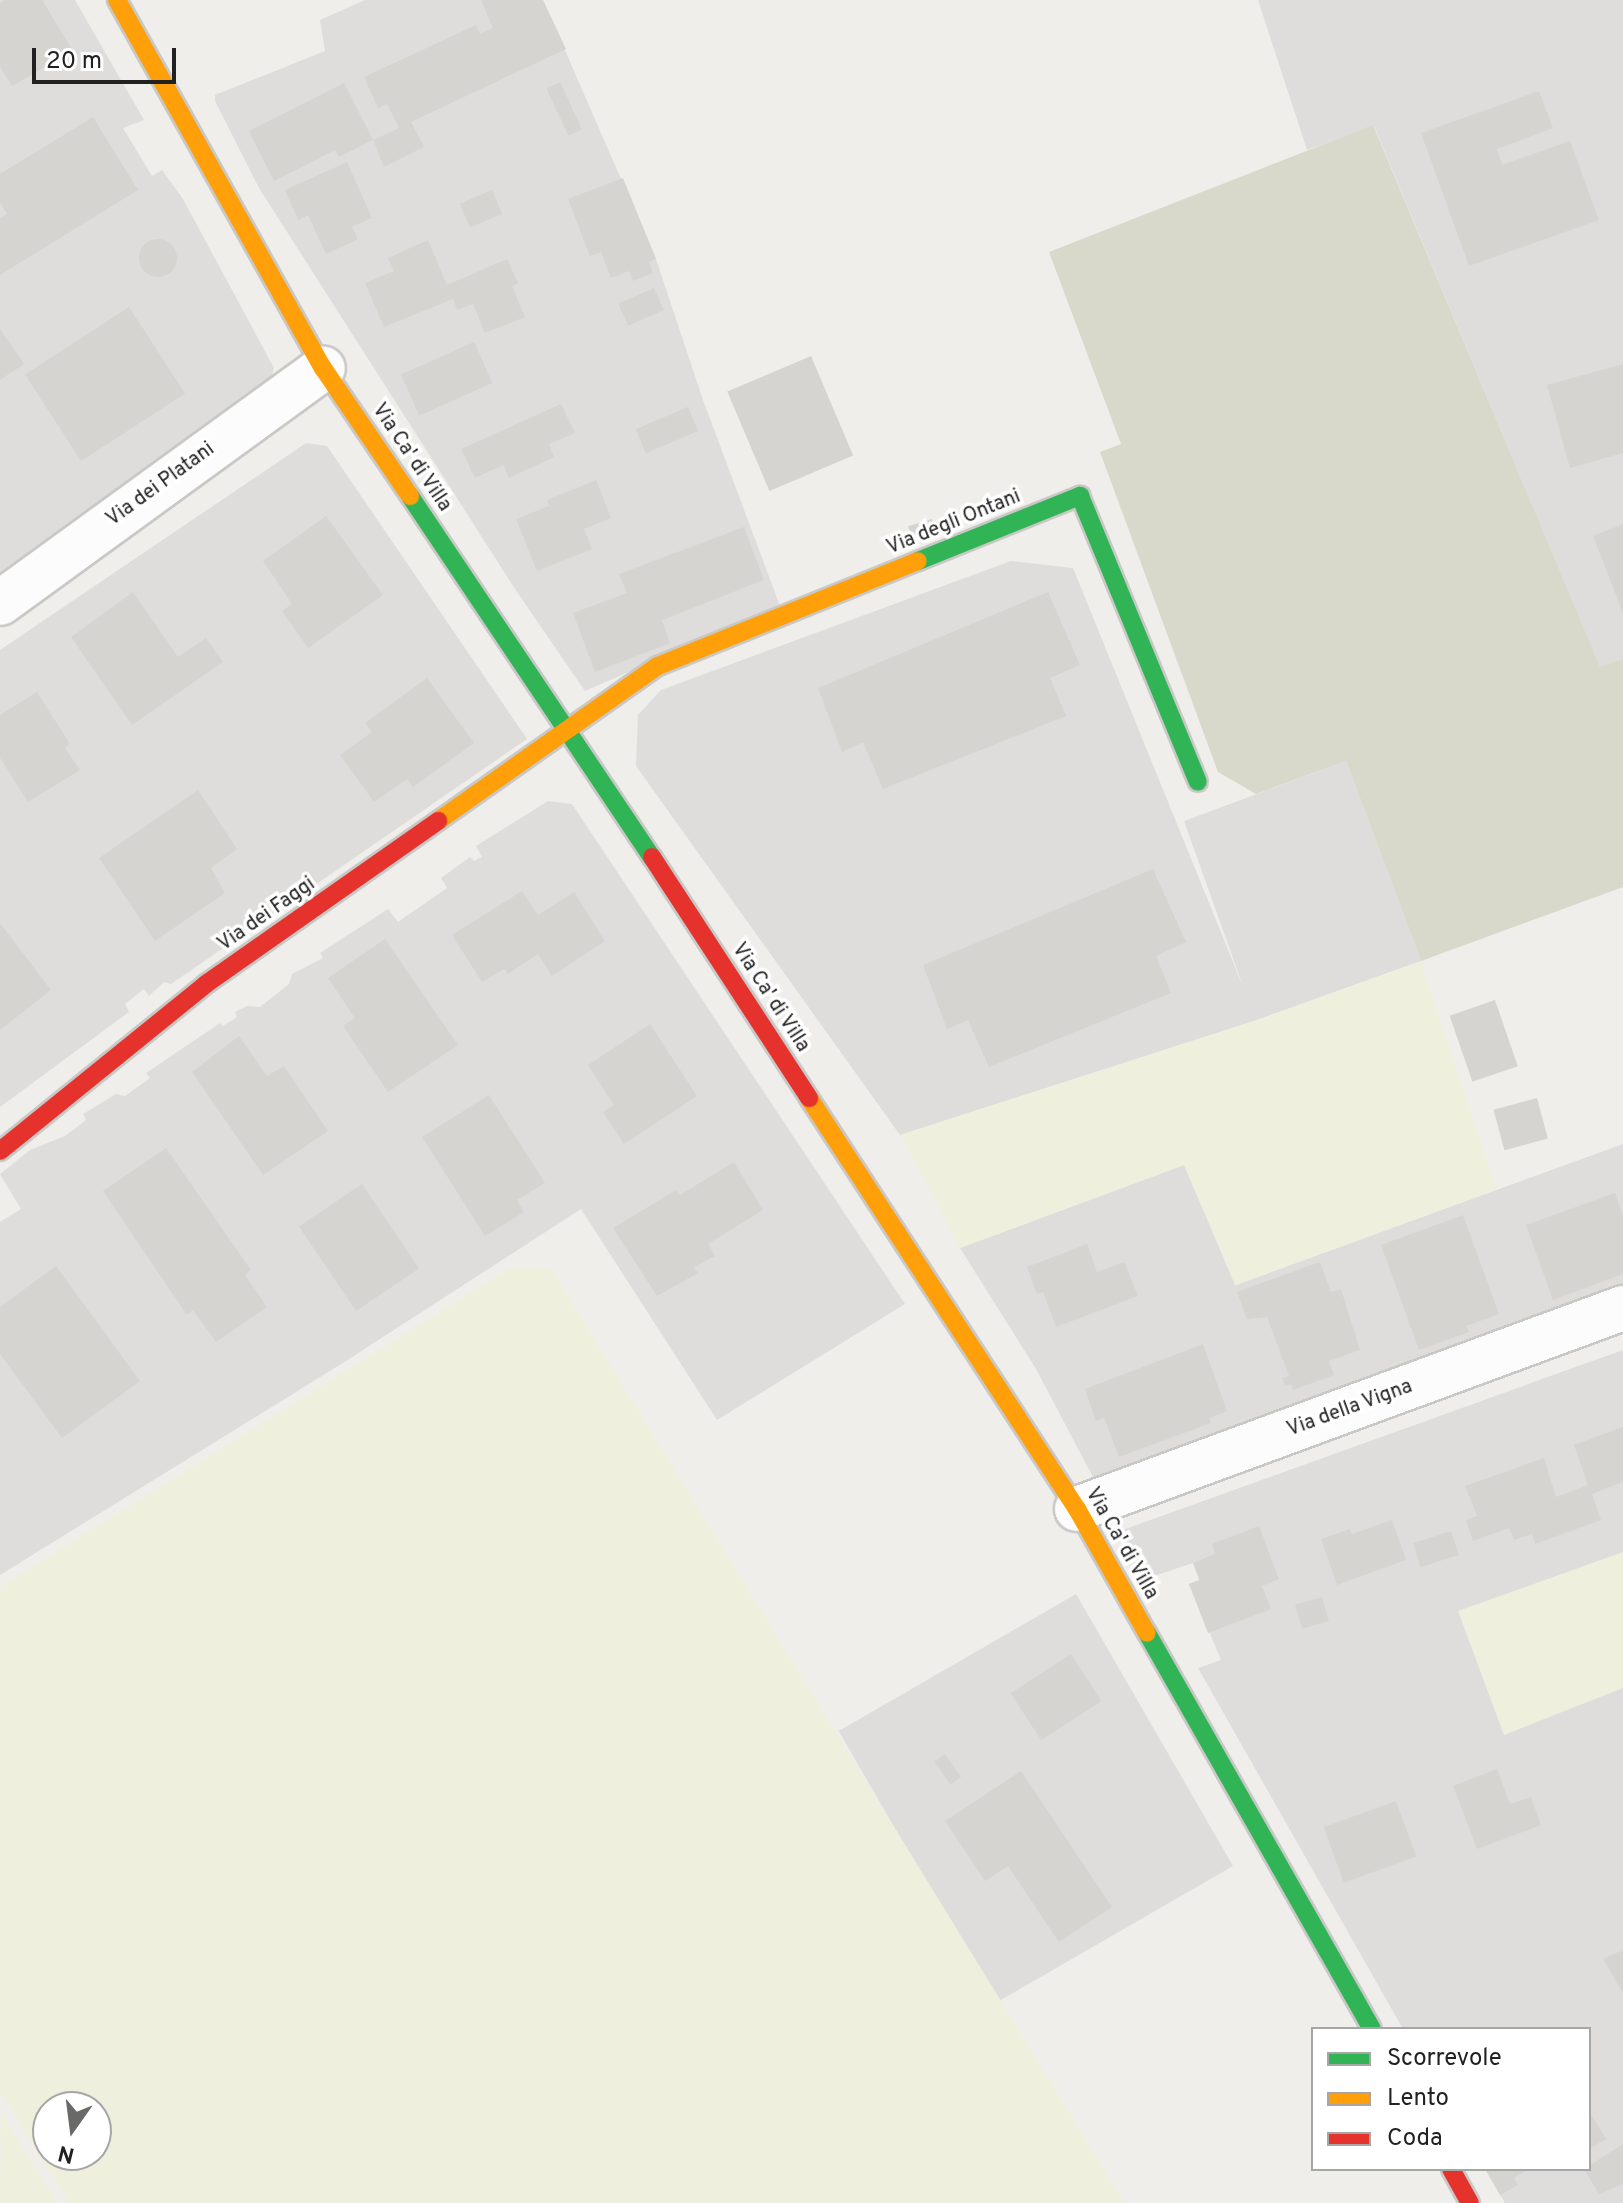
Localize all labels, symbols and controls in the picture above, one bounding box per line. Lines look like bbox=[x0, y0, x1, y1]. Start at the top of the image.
scale bar bbox=[36, 32, 180, 82]
text: 20 m bbox=[46, 47, 102, 77]
street label: Via Ca' di Villa bbox=[366, 399, 456, 517]
street label: Via dei Platani bbox=[102, 438, 220, 532]
street label: Via degli Ontani bbox=[884, 485, 1024, 561]
street label: Via dei Faggi bbox=[214, 873, 320, 957]
street label: Via Ca' di Villa bbox=[726, 939, 814, 1057]
street label: Via della Vigna bbox=[1284, 1375, 1416, 1443]
street label: Via Ca' di Villa bbox=[1079, 1483, 1163, 1605]
legend bbox=[1311, 2027, 1591, 2171]
text: Scorrevole bbox=[1387, 2044, 1502, 2074]
text: Lento bbox=[1387, 2084, 1449, 2114]
north arrow bbox=[32, 2091, 112, 2171]
text: Coda bbox=[1387, 2124, 1443, 2154]
text: N bbox=[56, 2138, 77, 2168]

